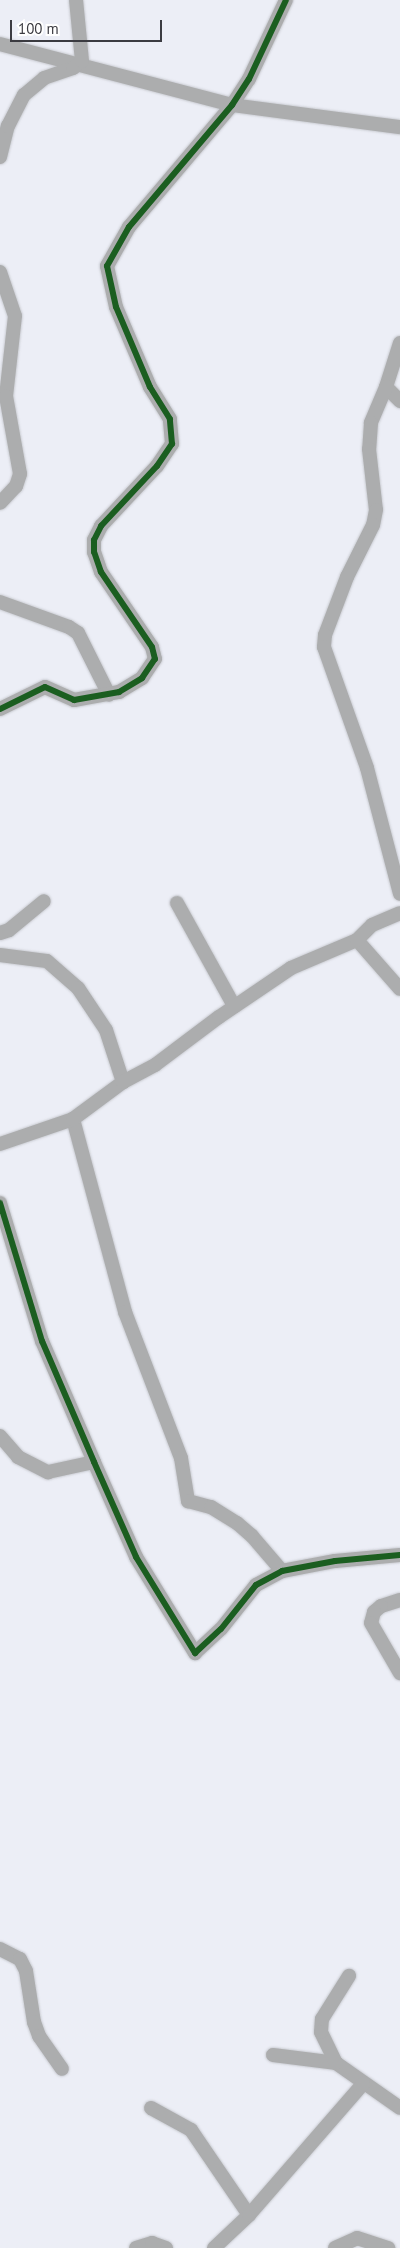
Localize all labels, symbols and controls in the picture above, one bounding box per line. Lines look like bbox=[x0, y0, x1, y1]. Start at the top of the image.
scale bar bbox=[12, 10, 165, 42]
text: 100 m bbox=[18, 19, 59, 38]

